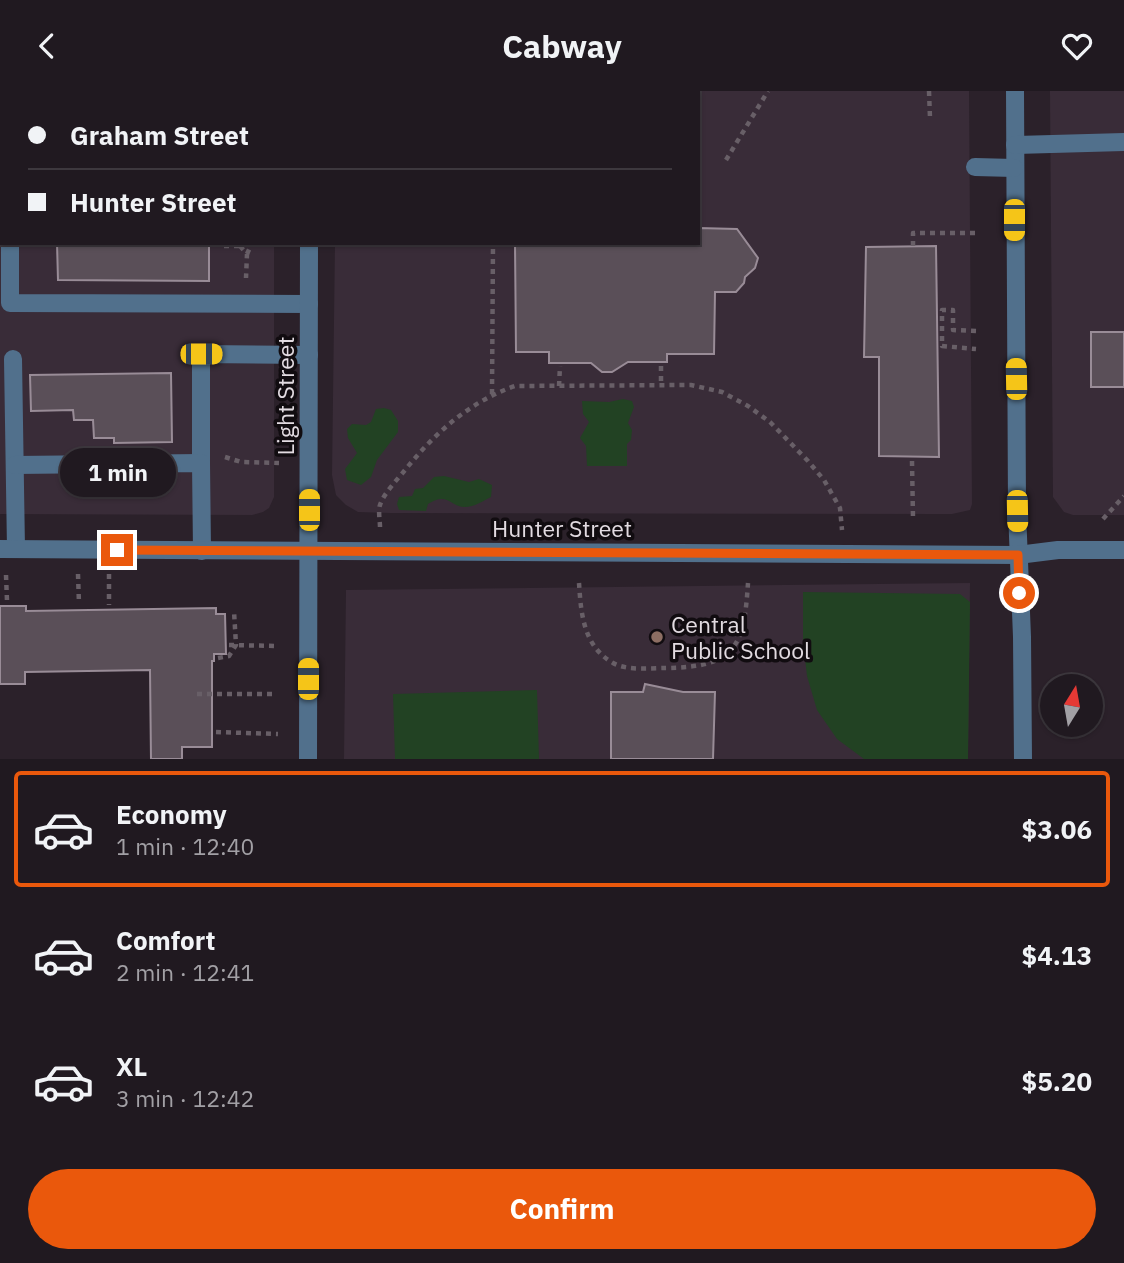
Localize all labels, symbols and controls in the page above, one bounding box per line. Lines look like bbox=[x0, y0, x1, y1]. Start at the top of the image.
text: Cabway bbox=[502, 25, 622, 67]
icon: back bbox=[28, 27, 66, 65]
icon: heart bbox=[1058, 27, 1096, 65]
text: Graham Street bbox=[70, 118, 249, 152]
text: Hunter Street bbox=[70, 185, 237, 219]
car bbox=[1004, 199, 1025, 241]
street label: Light Street bbox=[270, 336, 300, 456]
car bbox=[181, 344, 223, 365]
car bbox=[1006, 358, 1027, 400]
callout: 1 min bbox=[59, 449, 175, 497]
text: 1 min bbox=[88, 457, 148, 487]
car bbox=[299, 489, 320, 531]
car bbox=[1007, 490, 1028, 532]
street label: Hunter Street bbox=[492, 513, 632, 543]
route end bbox=[101, 534, 133, 566]
route start bbox=[1003, 577, 1035, 609]
place label: Central Public School bbox=[671, 609, 810, 665]
marker: Central Public School bbox=[649, 629, 665, 645]
car bbox=[298, 658, 319, 700]
north arrow bbox=[1040, 674, 1102, 737]
map controls bbox=[1040, 674, 1103, 737]
text: Economy bbox=[116, 797, 227, 831]
icon: car bbox=[32, 798, 95, 861]
text: $3.06 bbox=[1022, 812, 1092, 846]
text: 1 min · 12:40 bbox=[116, 831, 254, 861]
text: Comfort bbox=[116, 923, 215, 957]
icon: car bbox=[32, 924, 95, 987]
text: $4.13 bbox=[1022, 938, 1092, 972]
text: 2 min · 12:41 bbox=[116, 957, 254, 987]
text: XL bbox=[116, 1049, 147, 1083]
icon: car bbox=[32, 1050, 95, 1113]
text: $5.20 bbox=[1022, 1064, 1092, 1098]
text: 3 min · 12:42 bbox=[116, 1083, 254, 1113]
button: Confirm bbox=[28, 1169, 1096, 1249]

